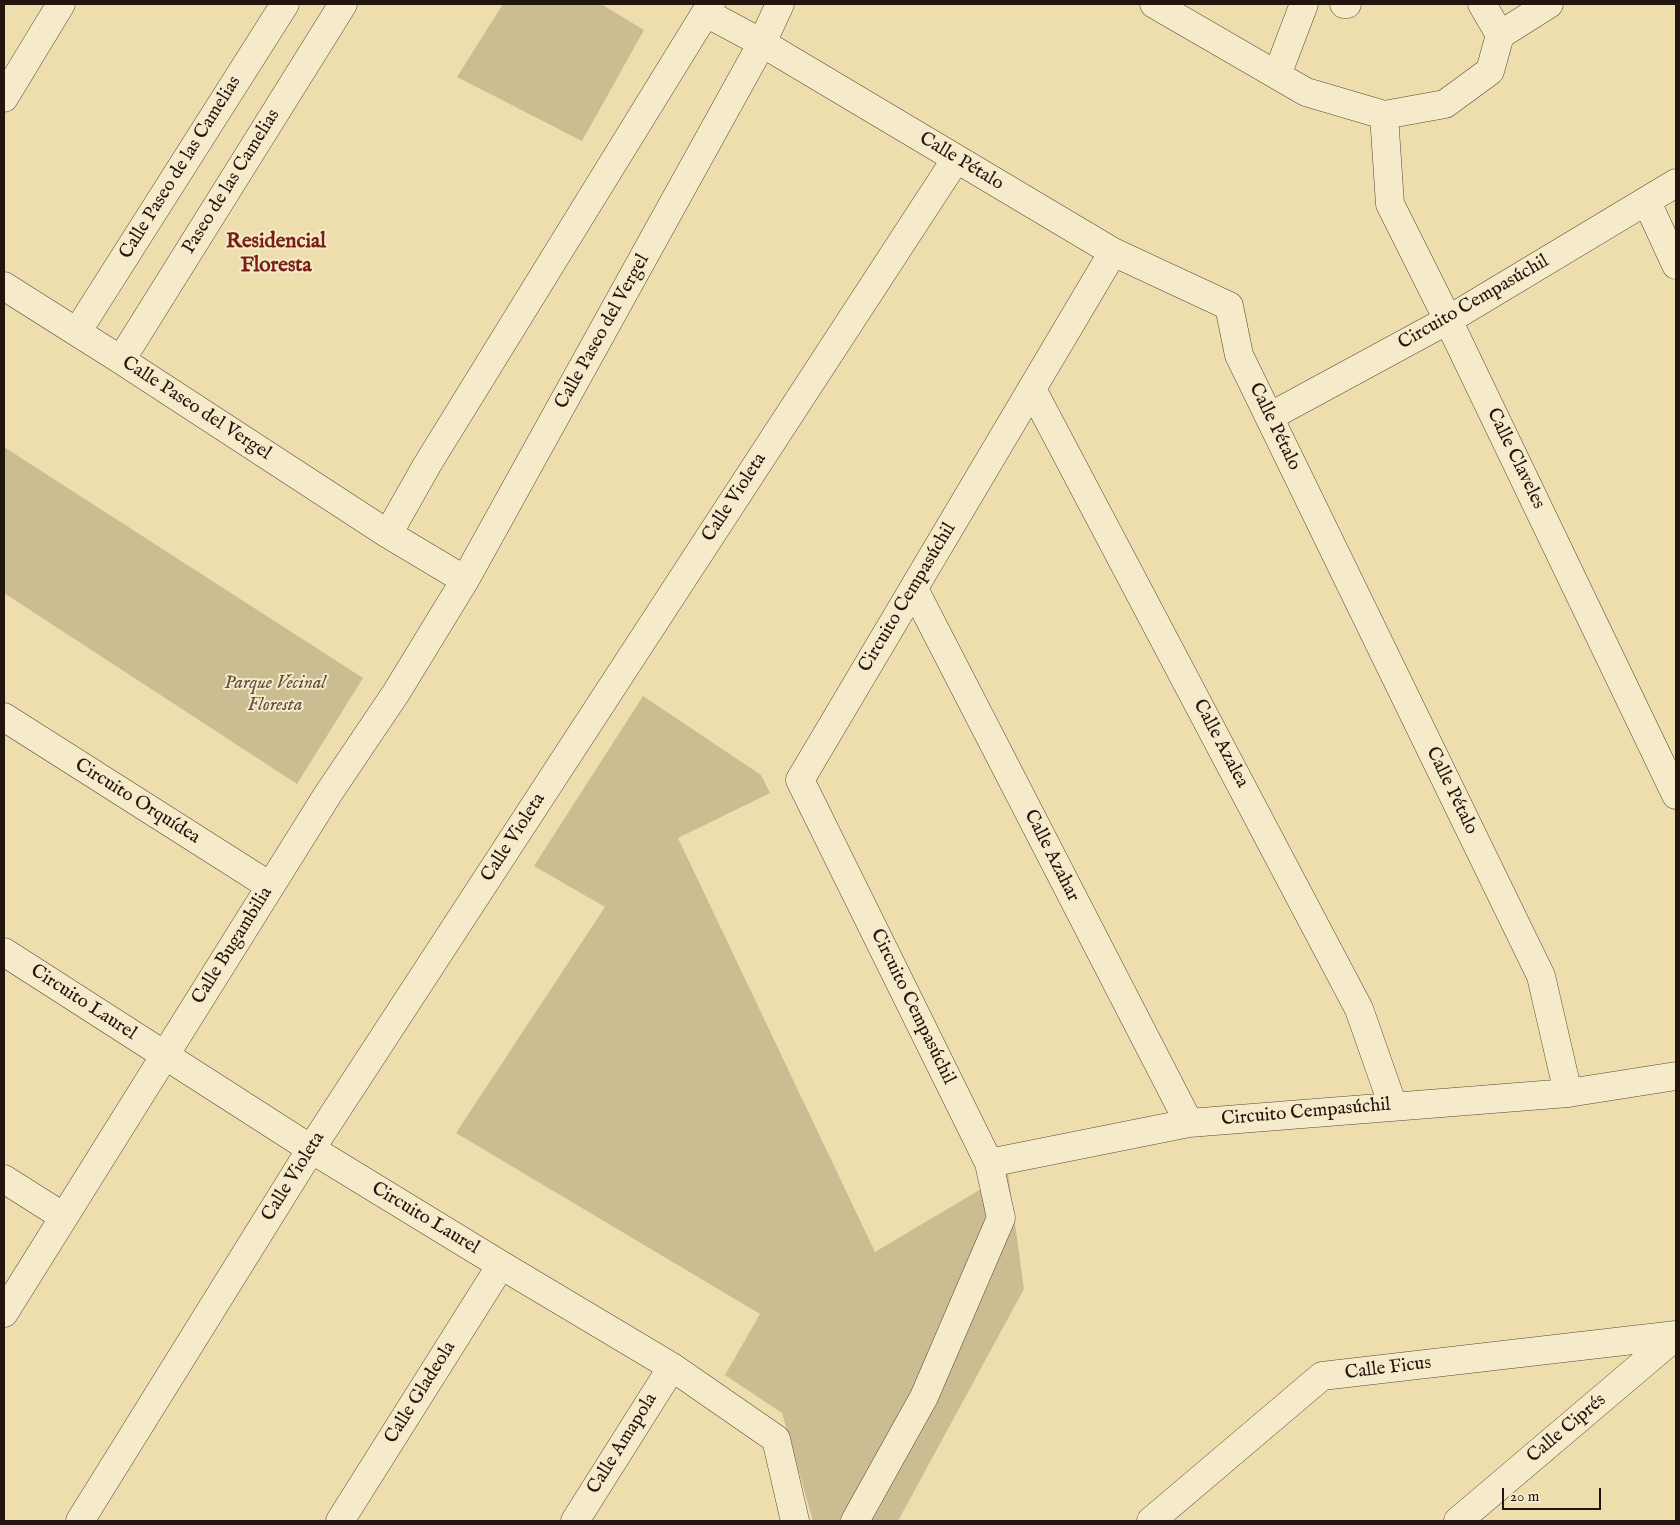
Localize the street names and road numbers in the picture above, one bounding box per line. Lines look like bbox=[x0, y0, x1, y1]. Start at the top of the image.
street label: Calle Paseo de las Camelias bbox=[115, 72, 247, 264]
street label: Paseo de las Camelias bbox=[178, 105, 286, 259]
street label: Calle Pétalo bbox=[915, 128, 1007, 196]
street label: Calle Paseo del Vergel bbox=[551, 251, 655, 413]
street label: Circuito Cempasúchil bbox=[1395, 251, 1553, 355]
street label: Calle Paseo del Vergel bbox=[117, 352, 275, 466]
street label: Calle Pétalo bbox=[1243, 380, 1305, 474]
street label: Calle Claveles bbox=[1481, 405, 1549, 513]
street label: Calle Violeta bbox=[698, 449, 772, 547]
street label: Circuito Cempasúchil bbox=[854, 519, 962, 677]
street label: Calle Azalea bbox=[1187, 696, 1253, 792]
street label: Calle Pétalo bbox=[1420, 744, 1482, 838]
street label: Circuito Orquídea bbox=[70, 754, 204, 850]
street label: Calle Violeta bbox=[477, 789, 551, 887]
street label: Calle Azahar bbox=[1018, 806, 1084, 906]
street label: Calle Bugambilia bbox=[188, 883, 278, 1009]
street label: Circuito Cempasúchil bbox=[864, 926, 960, 1088]
street label: Circuito Laurel bbox=[26, 960, 140, 1046]
street label: Circuito Cempasúchil bbox=[1220, 1094, 1392, 1132]
street label: Calle Violeta bbox=[258, 1128, 330, 1226]
street label: Circuito Laurel bbox=[367, 1178, 483, 1260]
street label: Calle Gladeola bbox=[381, 1338, 461, 1448]
street label: Calle Ficus bbox=[1344, 1352, 1432, 1386]
street label: Calle Amapola bbox=[583, 1389, 663, 1499]
street label: Calle Ciprés bbox=[1523, 1389, 1611, 1469]

